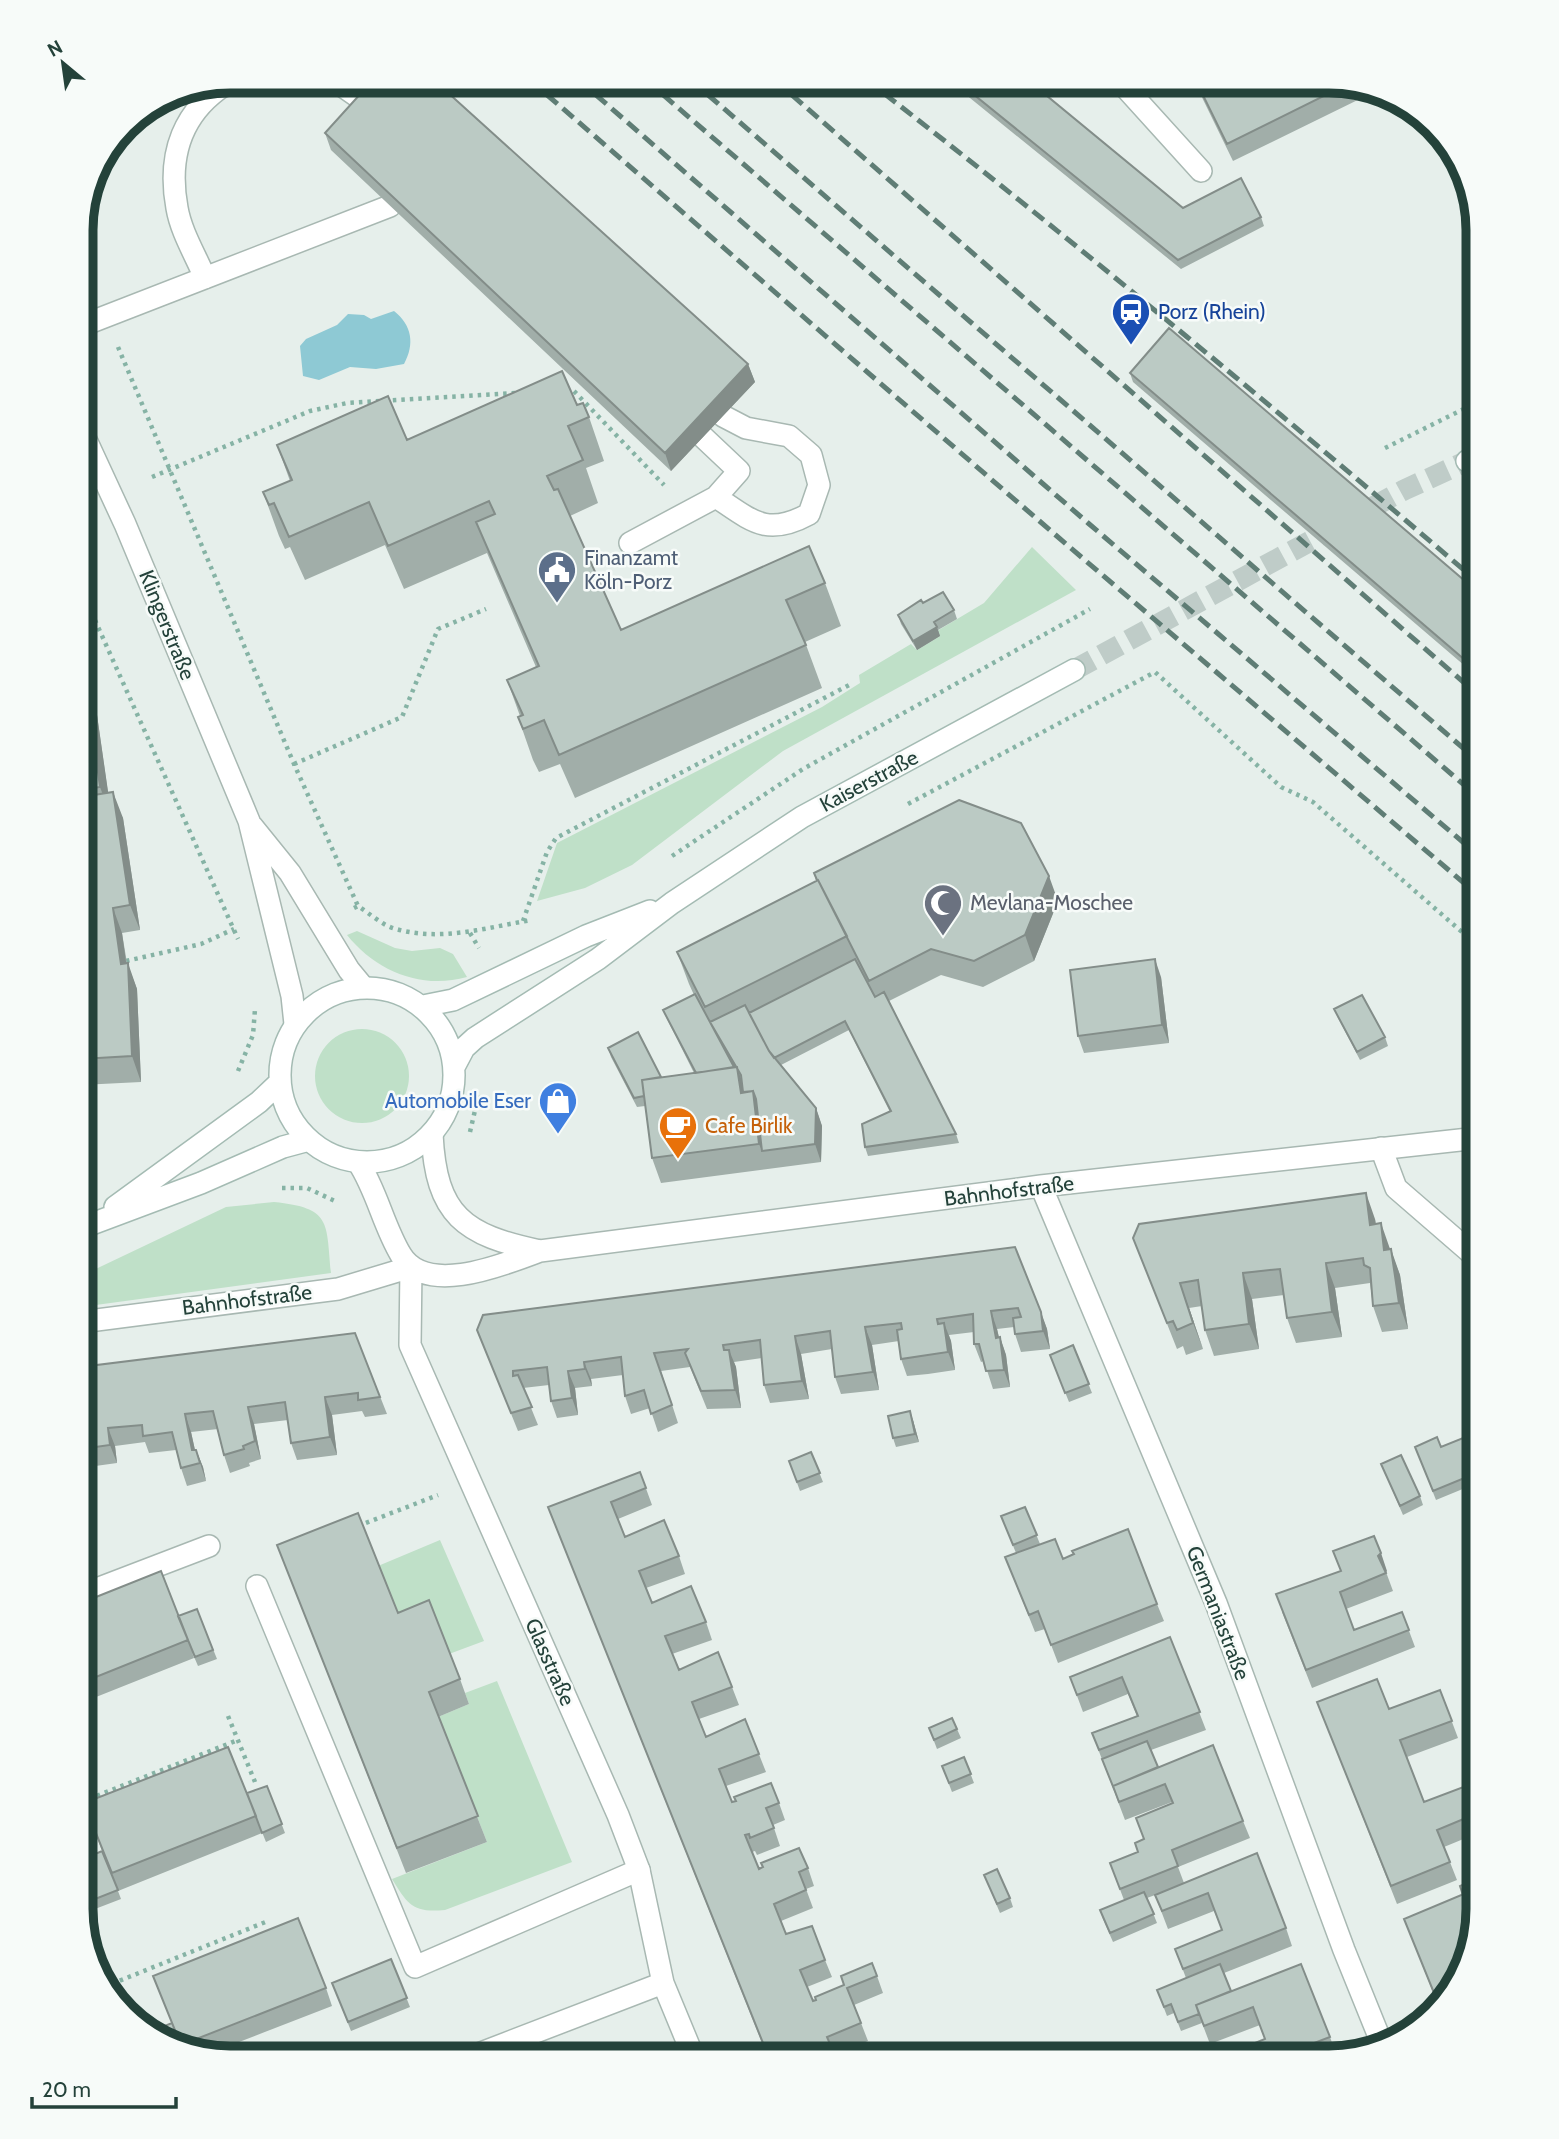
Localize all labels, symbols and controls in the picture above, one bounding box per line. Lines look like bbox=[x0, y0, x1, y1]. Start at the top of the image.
north arrow bbox=[28, 28, 98, 98]
text: N bbox=[44, 35, 66, 62]
station icon: Porz (Rhein) bbox=[1110, 291, 1152, 346]
place label: Porz (Rhein) bbox=[1158, 299, 1266, 324]
place label: Finanzamt Köln-Porz bbox=[584, 545, 678, 594]
public building icon: Finanzamt Köln-Porz bbox=[536, 549, 578, 604]
street label: Klingerstraße bbox=[134, 566, 201, 683]
street label: Kaiserstraße bbox=[815, 744, 922, 817]
mosque icon: Mevlana-Moschee bbox=[922, 882, 964, 937]
place label: Mevlana-Moschee bbox=[970, 890, 1133, 915]
shop icon: Automobile Eser bbox=[537, 1080, 579, 1135]
place label: Automobile Eser bbox=[385, 1088, 531, 1113]
cafe icon: Cafe Birlik bbox=[657, 1105, 699, 1160]
place label: Cafe Birlik bbox=[705, 1113, 793, 1138]
street label: Bahnhofstraße bbox=[943, 1170, 1076, 1211]
street label: Bahnhofstraße bbox=[181, 1279, 314, 1320]
street label: Germaniastraße bbox=[1181, 1542, 1256, 1683]
street label: Glasstraße bbox=[520, 1614, 581, 1710]
scale bar bbox=[32, 2066, 175, 2110]
text: 20 m bbox=[42, 2077, 91, 2102]

